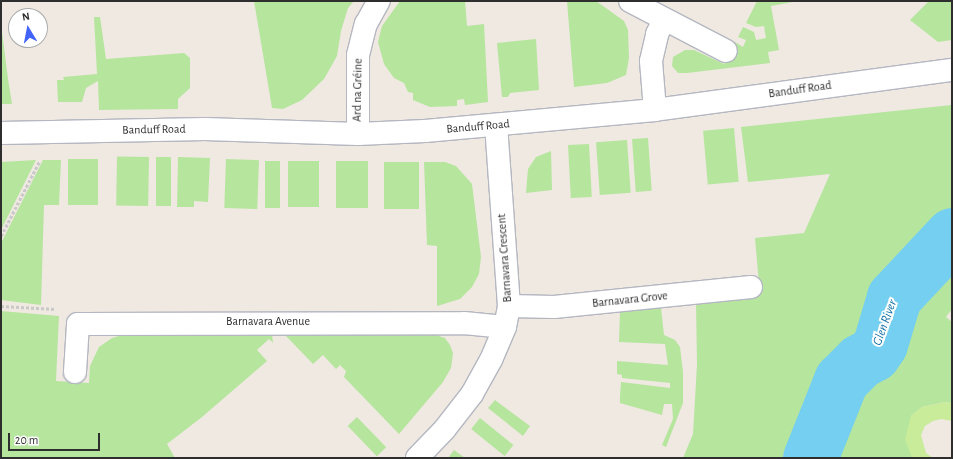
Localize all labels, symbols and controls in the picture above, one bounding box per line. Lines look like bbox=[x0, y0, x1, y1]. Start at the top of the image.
north arrow bbox=[8, 8, 48, 48]
text: N bbox=[21, 11, 31, 23]
street label: Ard na Gréine bbox=[350, 58, 366, 122]
street label: Banduff Road bbox=[768, 78, 832, 102]
street label: Banduff Road bbox=[446, 117, 510, 137]
street label: Banduff Road bbox=[122, 122, 186, 138]
street label: Barnavara Crescent bbox=[495, 213, 515, 303]
street label: Barnavara Grove bbox=[592, 289, 668, 311]
water label: Glen River bbox=[871, 298, 901, 348]
street label: Barnavara Avenue bbox=[226, 315, 310, 329]
scale bar bbox=[10, 425, 102, 451]
text: 20 m bbox=[15, 434, 38, 446]

